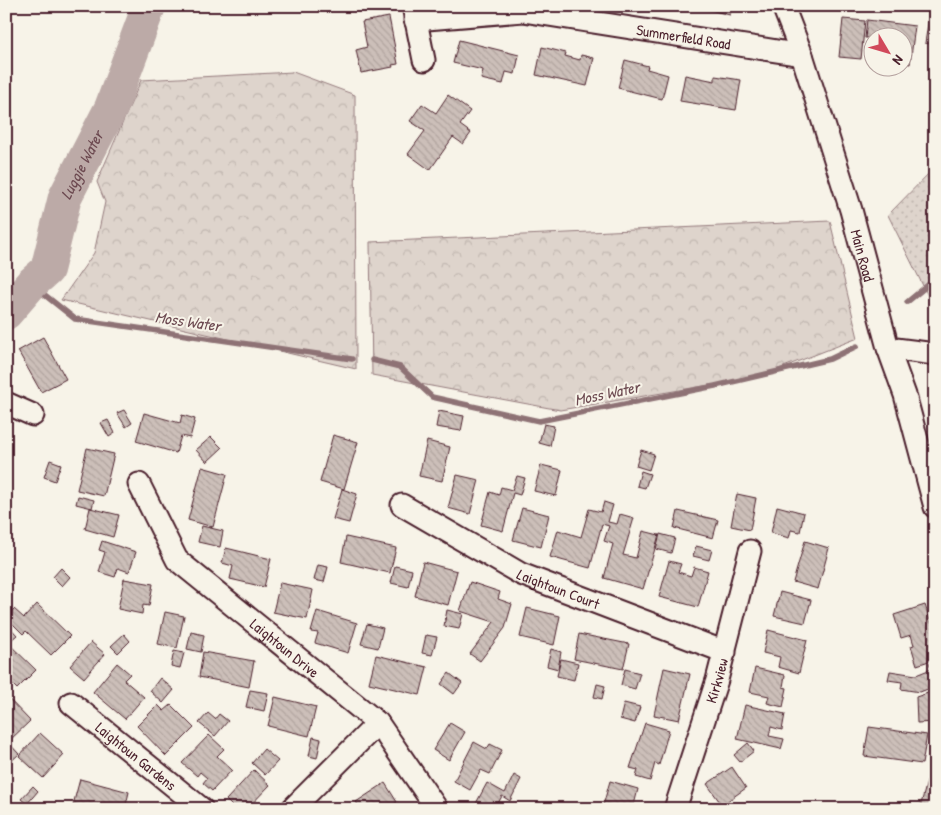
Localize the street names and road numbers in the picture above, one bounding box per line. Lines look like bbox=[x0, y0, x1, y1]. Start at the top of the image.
street label: Summerfield Road bbox=[635, 19, 732, 54]
street label: Main Road bbox=[846, 227, 880, 284]
street label: Laightoun Court bbox=[513, 563, 604, 614]
street label: Laightoun Drive bbox=[246, 613, 324, 682]
street label: Kirkview bbox=[700, 656, 733, 706]
street label: Laightoun Gardens bbox=[91, 717, 181, 795]

